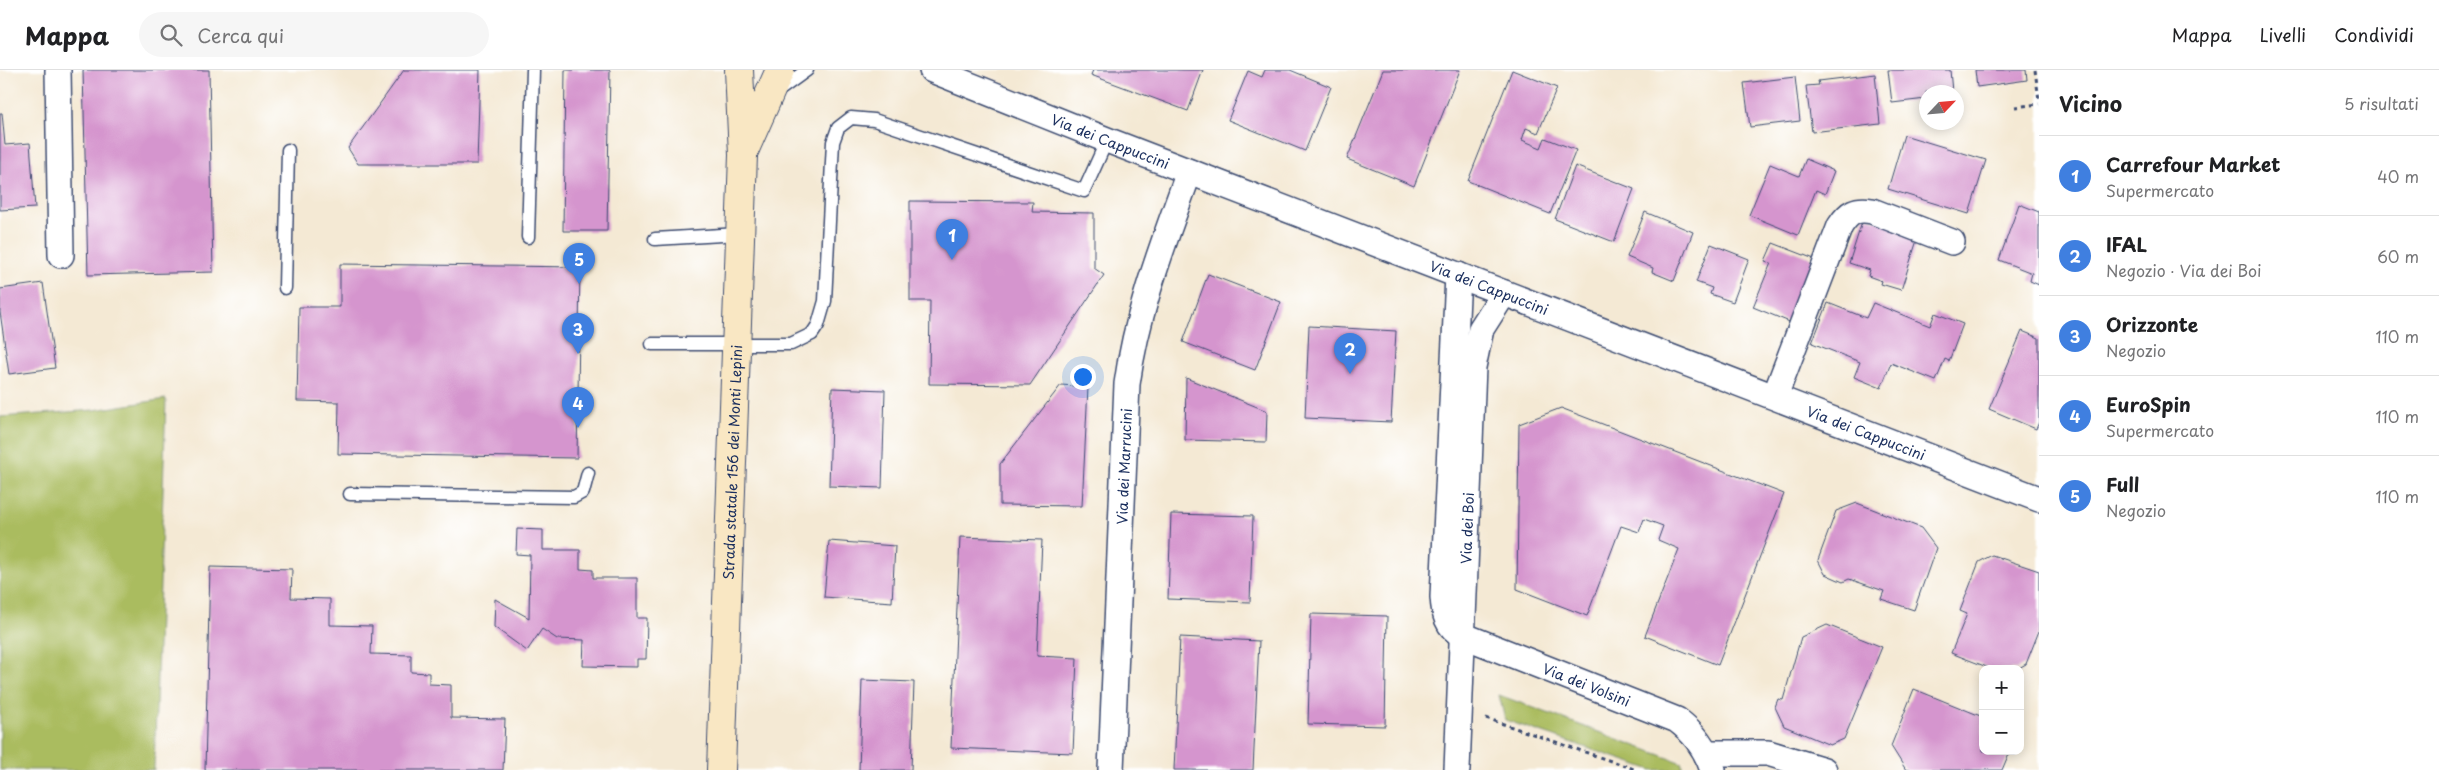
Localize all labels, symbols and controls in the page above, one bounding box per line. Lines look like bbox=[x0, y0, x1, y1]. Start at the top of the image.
search box bbox=[139, 12, 489, 57]
text: Mappa bbox=[25, 17, 109, 53]
icon: search bbox=[157, 21, 185, 49]
text: Cerca qui bbox=[197, 21, 284, 49]
text: Mappa bbox=[2172, 21, 2232, 48]
text: Livelli bbox=[2260, 21, 2306, 48]
text: Condividi bbox=[2334, 21, 2414, 48]
north arrow bbox=[1919, 85, 1964, 130]
text: Vicino bbox=[2059, 87, 2122, 119]
text: 5 risultati bbox=[2344, 91, 2419, 115]
street label: Via dei Cappuccini bbox=[1048, 108, 1173, 174]
text: Carrefour Market bbox=[2106, 150, 2281, 178]
text: 1 bbox=[2071, 164, 2079, 188]
text: 40 m bbox=[2377, 164, 2419, 188]
text: Supermercato bbox=[2106, 178, 2214, 202]
pin: 1 bbox=[936, 219, 968, 260]
text: IFAL bbox=[2106, 230, 2147, 258]
pin: 5 bbox=[563, 243, 595, 284]
text: 2 bbox=[2069, 244, 2081, 268]
text: 60 m bbox=[2377, 244, 2419, 268]
street label: Via dei Cappuccini bbox=[1427, 255, 1552, 320]
text: Negozio · Via dei Boi bbox=[2106, 258, 2262, 282]
text: Orizzonte bbox=[2106, 310, 2198, 338]
pin: 3 bbox=[562, 313, 594, 354]
text: 3 bbox=[2070, 324, 2080, 348]
text: 110 m bbox=[2376, 324, 2419, 348]
pin: 2 bbox=[1334, 333, 1366, 374]
text: Negozio bbox=[2106, 338, 2166, 362]
street label: Strada statale 156 dei Monti Lepini bbox=[717, 344, 747, 580]
your location bbox=[1070, 364, 1096, 390]
pin: 4 bbox=[562, 387, 594, 428]
text: EuroSpin bbox=[2106, 390, 2191, 418]
street label: Via dei Cappuccini bbox=[1804, 400, 1929, 465]
text: 4 bbox=[2070, 404, 2080, 428]
text: 110 m bbox=[2376, 404, 2419, 428]
street label: Via dei Marrucini bbox=[1111, 408, 1136, 525]
text: Supermercato bbox=[2106, 418, 2214, 442]
text: Full bbox=[2106, 470, 2139, 498]
text: 5 bbox=[2070, 484, 2080, 508]
text: 110 m bbox=[2376, 484, 2419, 508]
street label: Via dei Boi bbox=[1455, 492, 1479, 565]
text: Negozio bbox=[2106, 498, 2166, 522]
street label: Via dei Volsini bbox=[1540, 657, 1634, 711]
map controls bbox=[1979, 665, 2024, 755]
button: + bbox=[1979, 665, 2024, 710]
button: − bbox=[1979, 710, 2024, 755]

